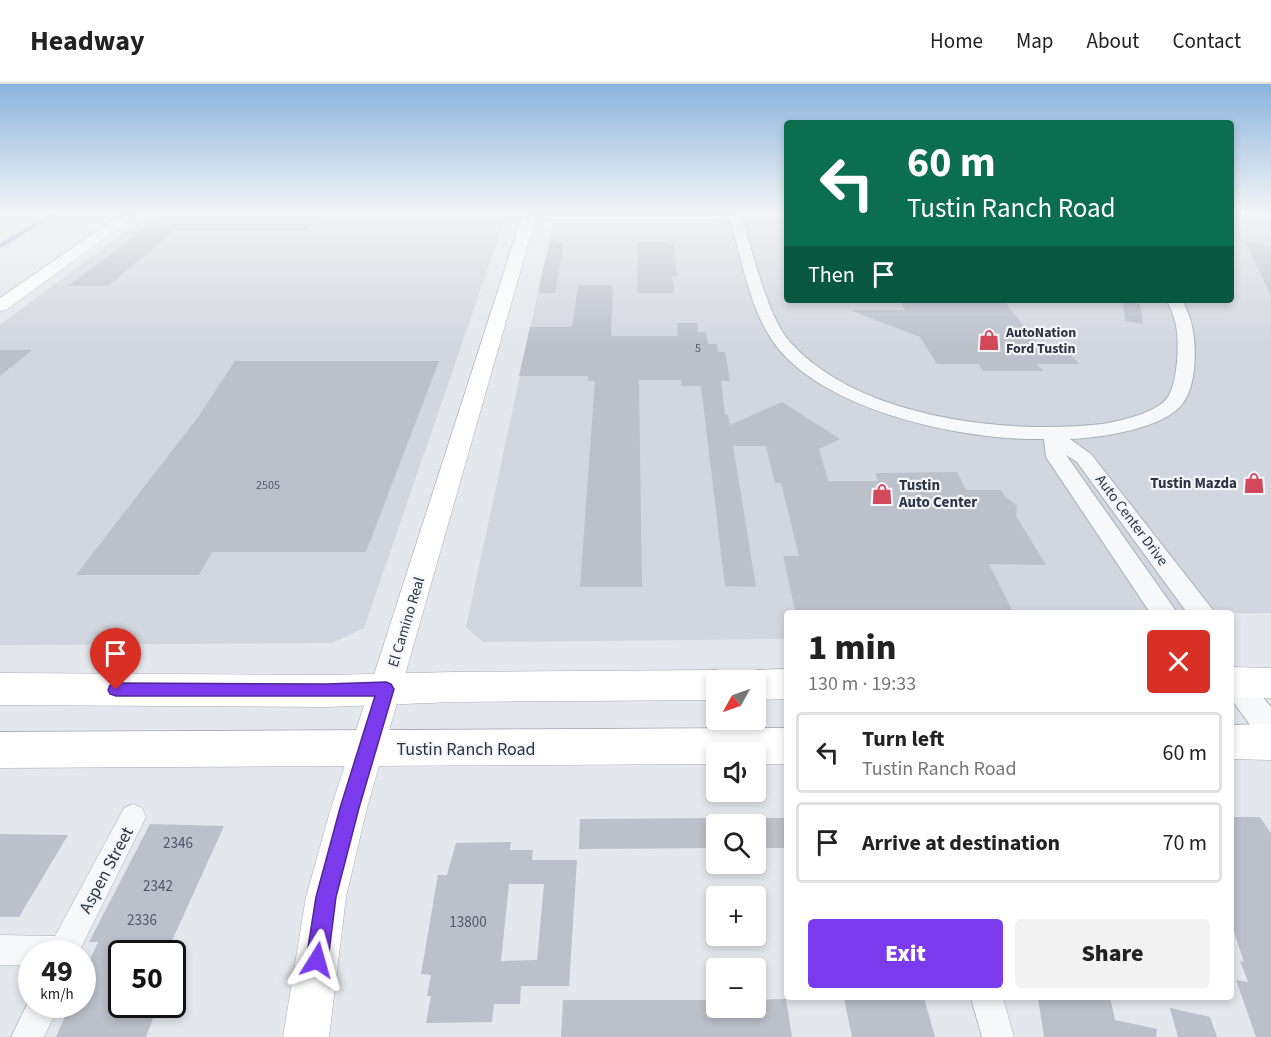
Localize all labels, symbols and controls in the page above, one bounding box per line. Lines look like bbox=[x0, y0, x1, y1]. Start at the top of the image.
text: Headway bbox=[30, 21, 145, 61]
text: Home bbox=[930, 26, 983, 56]
text: Map bbox=[1016, 26, 1054, 56]
text: About bbox=[1087, 26, 1139, 56]
text: Contact bbox=[1172, 26, 1241, 56]
text: 60 m bbox=[907, 133, 996, 193]
icon: left bbox=[808, 144, 886, 222]
text: Tustin Ranch Road bbox=[907, 189, 1116, 228]
icon: arrive bbox=[867, 258, 900, 291]
text: Then bbox=[808, 259, 855, 291]
place label: AutoNation Ford Tustin bbox=[1005, 323, 1076, 359]
shop icon: AutoNation Ford Tustin bbox=[977, 328, 1001, 352]
house number: 5 bbox=[695, 340, 701, 357]
street label: Auto Center Drive bbox=[1090, 470, 1173, 570]
shop icon: Tustin Mazda bbox=[1242, 471, 1266, 495]
place label: Tustin Mazda bbox=[1150, 473, 1237, 494]
place label: Tustin Auto Center bbox=[898, 475, 977, 513]
house number: 2505 bbox=[256, 477, 280, 494]
shop icon: Tustin Auto Center bbox=[870, 482, 894, 506]
street label: El Camino Real bbox=[383, 574, 430, 670]
text: 1 min bbox=[808, 622, 896, 673]
pin bbox=[90, 628, 141, 690]
button: close bbox=[1147, 630, 1210, 693]
icon: arrive bbox=[99, 637, 132, 670]
north arrow bbox=[706, 670, 766, 730]
map controls bbox=[706, 670, 766, 1018]
text: 130 m · 19:33 bbox=[808, 670, 916, 698]
text: Turn left bbox=[862, 723, 944, 755]
icon: left bbox=[811, 736, 844, 769]
street label: Tustin Ranch Road bbox=[396, 737, 536, 762]
text: 60 m bbox=[1162, 737, 1207, 769]
button: sound bbox=[706, 742, 766, 802]
text: Tustin Ranch Road bbox=[862, 755, 1017, 783]
button: search bbox=[706, 814, 766, 874]
street label: Aspen Street bbox=[73, 822, 140, 918]
icon: arrive bbox=[811, 826, 844, 859]
text: Arrive at destination bbox=[862, 827, 1060, 859]
text: 70 m bbox=[1162, 827, 1207, 859]
house number: 2346 bbox=[163, 833, 193, 854]
house number: 2342 bbox=[143, 876, 173, 897]
button: + bbox=[706, 886, 766, 946]
house number: 2336 bbox=[127, 910, 157, 931]
house number: 13800 bbox=[449, 912, 487, 933]
button: Exit bbox=[808, 919, 1003, 988]
button: Share bbox=[1015, 919, 1210, 988]
position arrow bbox=[285, 928, 349, 992]
speed limit sign: 50 bbox=[108, 940, 186, 1018]
text: 49 bbox=[41, 950, 73, 993]
button: − bbox=[706, 958, 766, 1018]
text: km/h bbox=[40, 984, 74, 1005]

